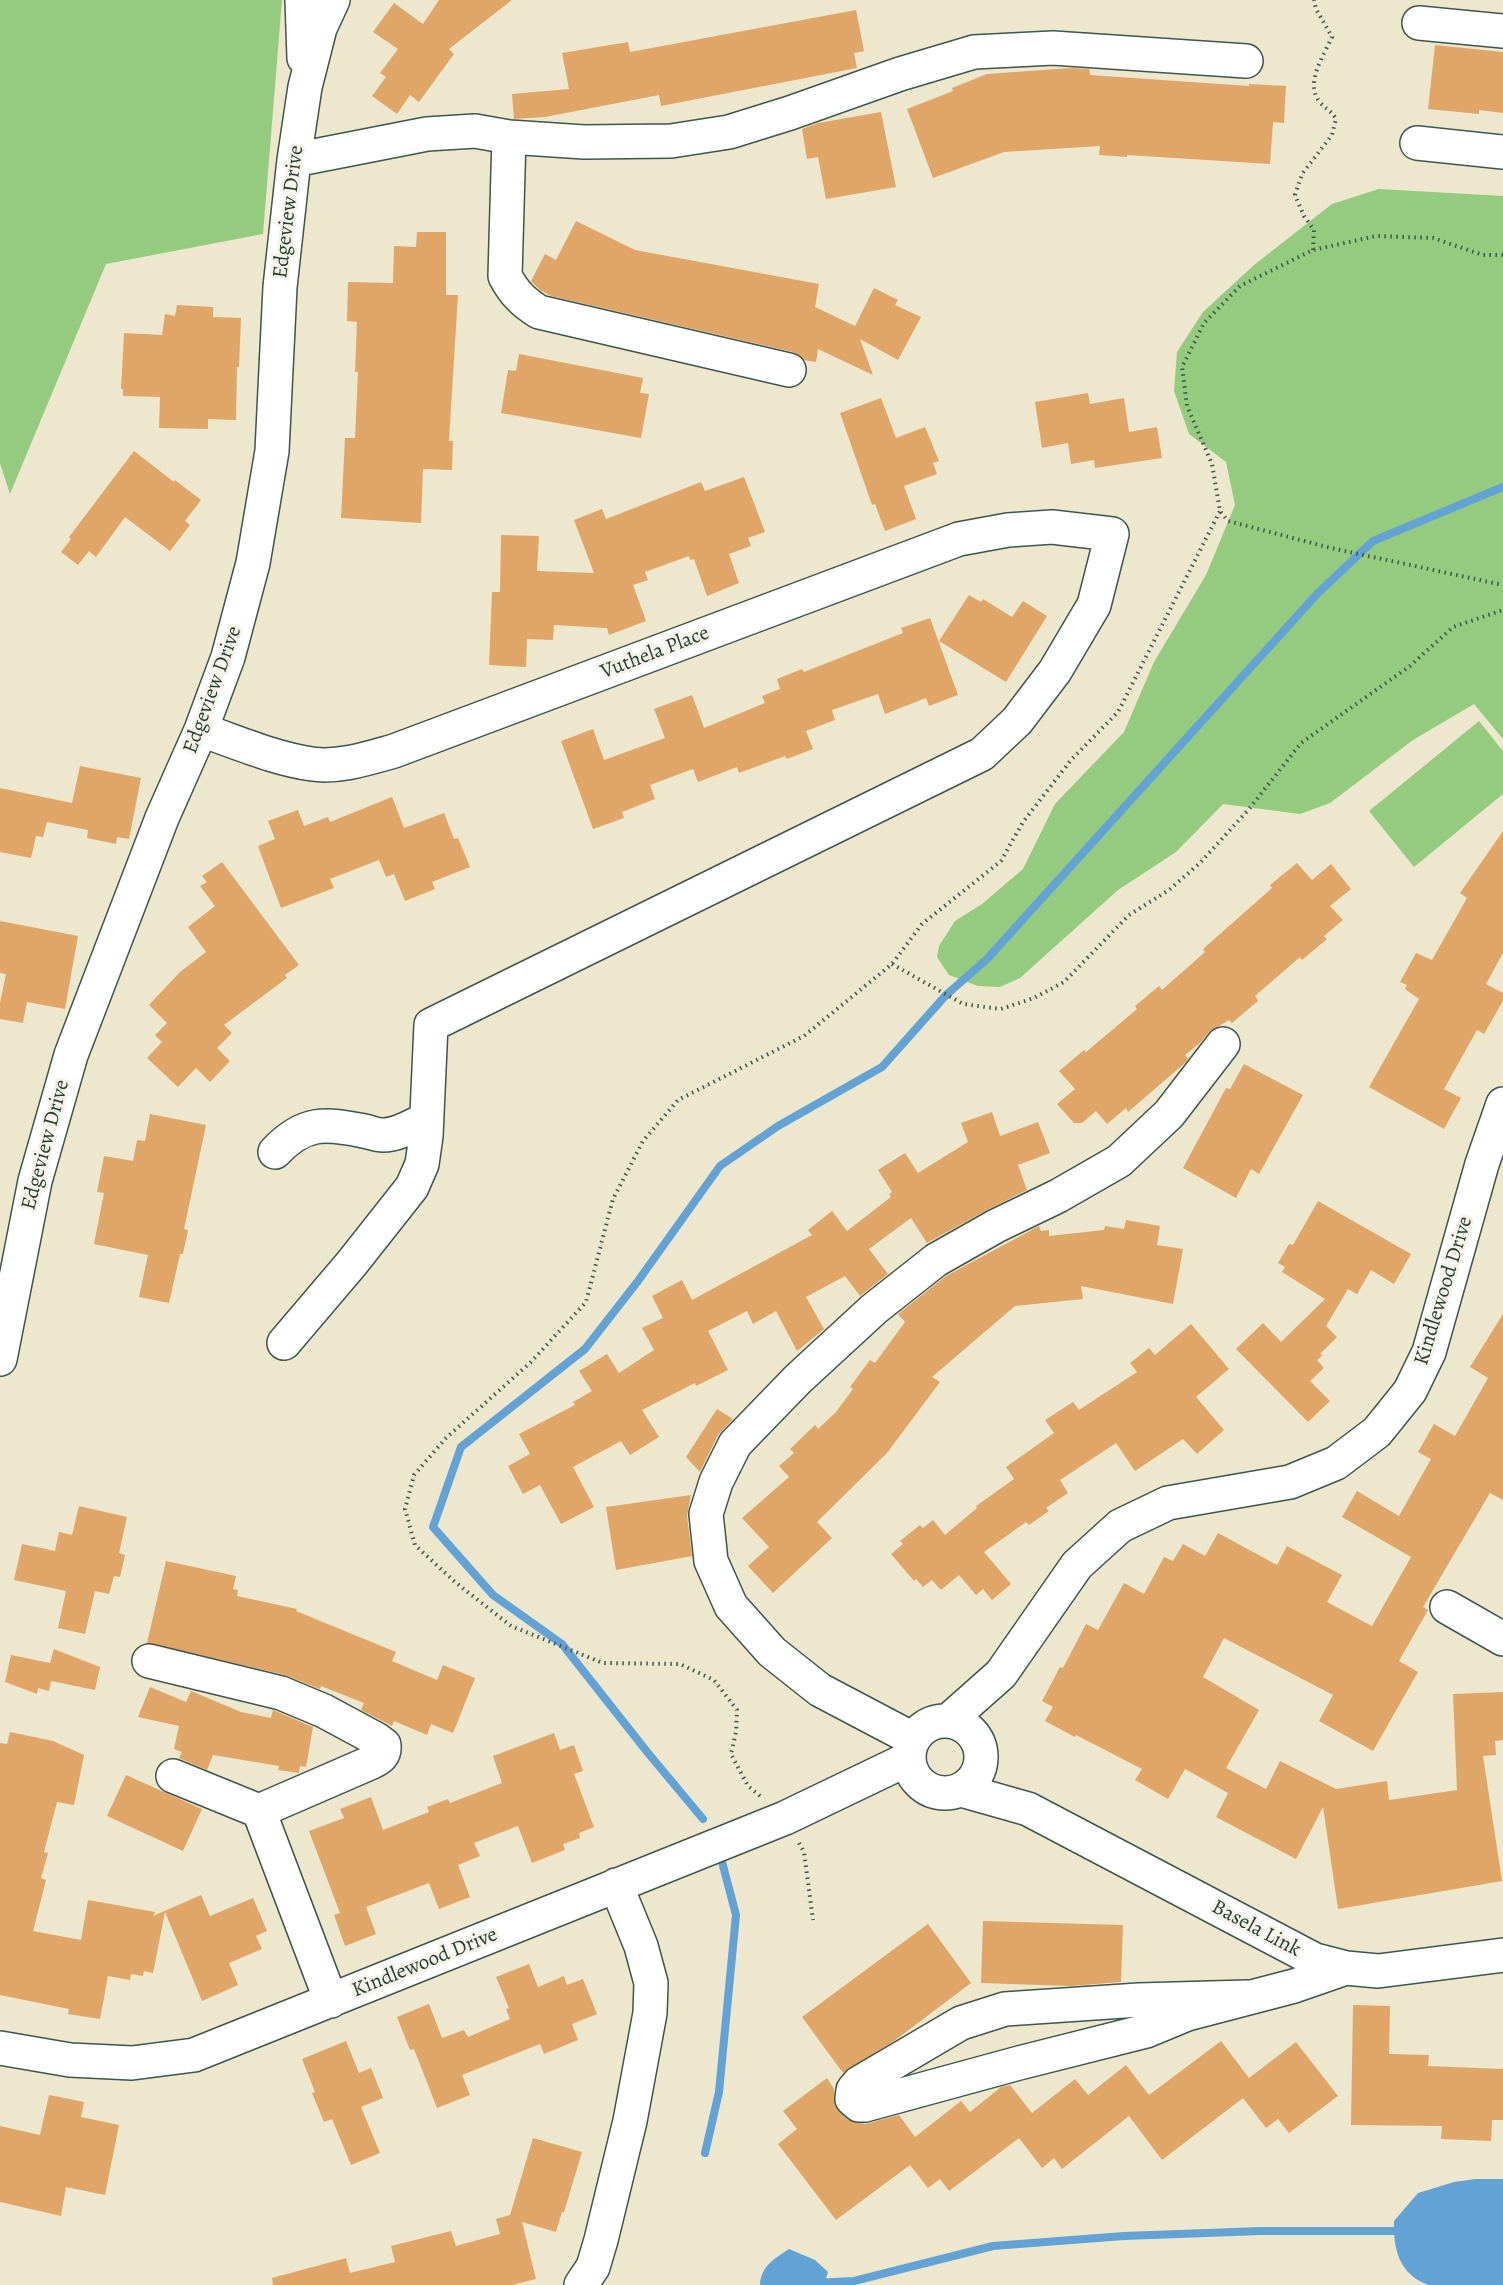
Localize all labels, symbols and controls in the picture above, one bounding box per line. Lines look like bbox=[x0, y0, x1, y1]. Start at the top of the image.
street label: Edgeview Drive bbox=[268, 144, 310, 280]
street label: Vuthela Place bbox=[597, 621, 713, 685]
street label: Edgeview Drive bbox=[178, 623, 248, 757]
street label: Edgeview Drive bbox=[17, 1077, 75, 1213]
street label: Kindlewood Drive bbox=[1409, 1213, 1479, 1369]
street label: Basela Link bbox=[1207, 1895, 1305, 1963]
street label: Kindlewood Drive bbox=[349, 1922, 501, 2004]

